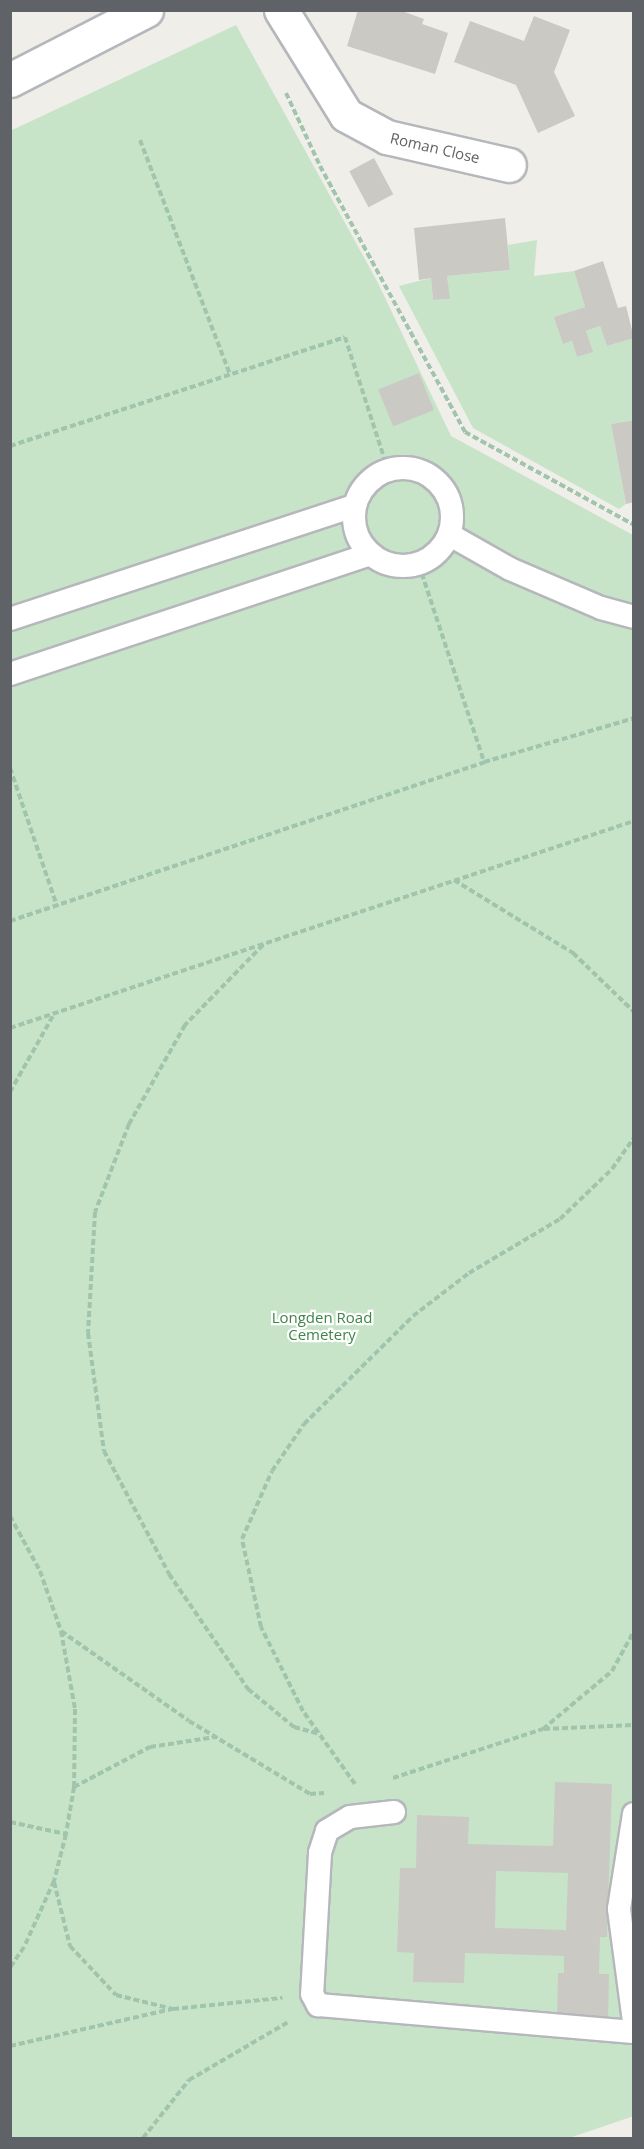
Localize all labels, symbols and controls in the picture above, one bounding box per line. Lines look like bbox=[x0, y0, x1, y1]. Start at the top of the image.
street label: Roman Close bbox=[388, 129, 482, 167]
park label: Longden Road Cemetery bbox=[272, 1308, 372, 1343]

